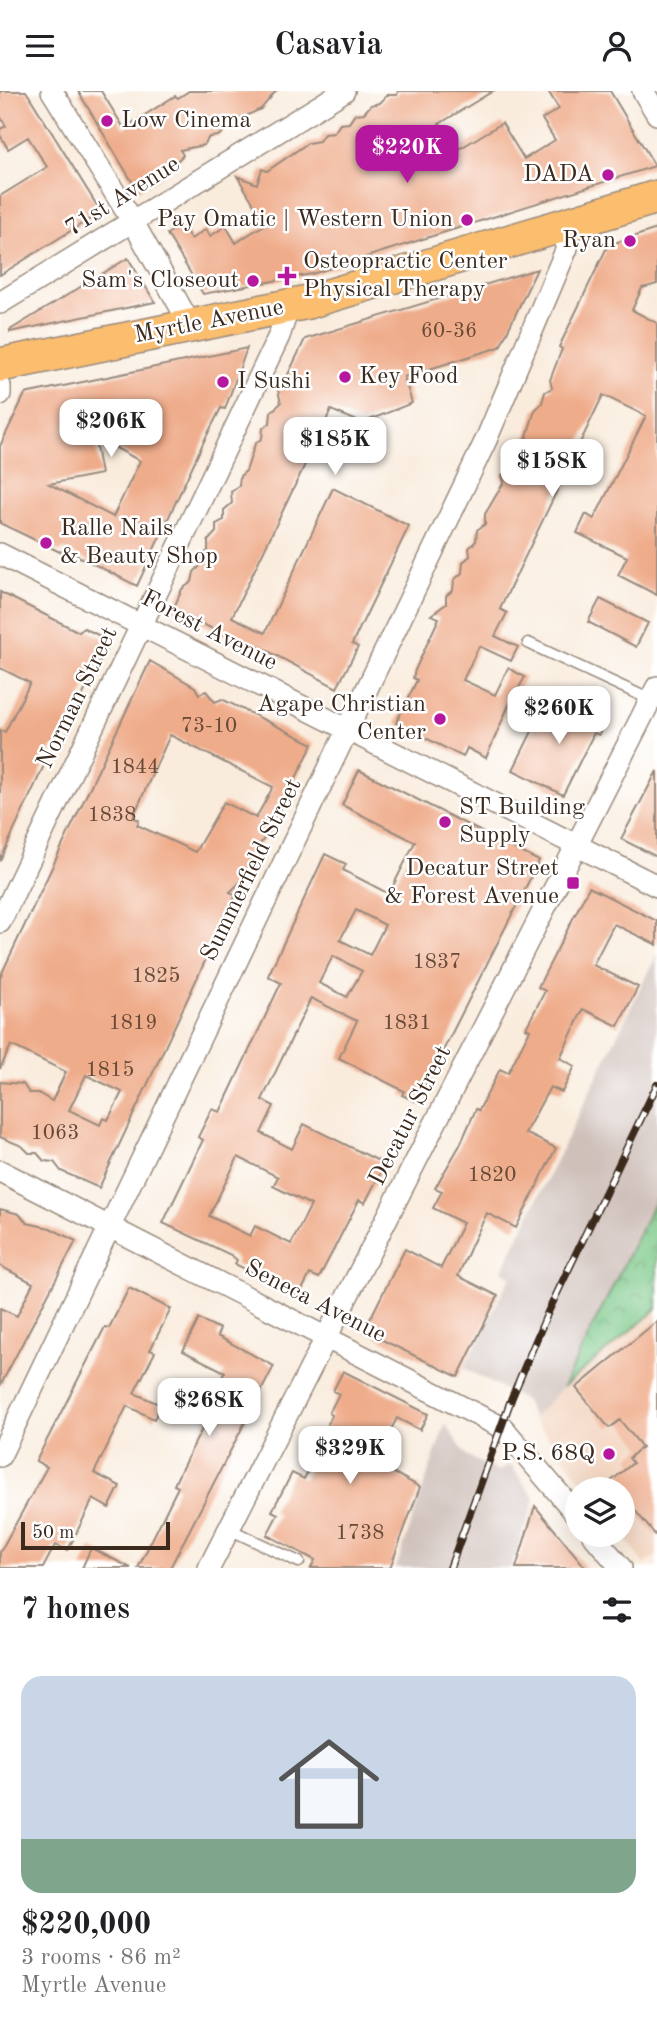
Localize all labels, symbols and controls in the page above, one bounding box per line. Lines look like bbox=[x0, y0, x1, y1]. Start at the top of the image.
icon: menu bbox=[21, 27, 59, 65]
icon: person bbox=[598, 27, 636, 65]
text: Casavia bbox=[274, 30, 383, 62]
place label: Low Cinema bbox=[121, 109, 252, 133]
marker: Low Cinema bbox=[99, 113, 115, 129]
pin: $220K bbox=[358, 125, 456, 185]
text: $220K bbox=[371, 136, 443, 159]
street label: 71st Avenue bbox=[62, 152, 184, 242]
place label: DADA bbox=[523, 163, 594, 187]
marker: DADA bbox=[600, 167, 616, 183]
place label: Pay Omatic | Western Union bbox=[157, 208, 453, 232]
marker: Pay Omatic | Western Union bbox=[459, 212, 475, 228]
place label: Ryan bbox=[562, 229, 616, 253]
marker: Ryan bbox=[622, 233, 638, 249]
place label: Osteopractic Center Physical Therapy bbox=[303, 250, 508, 302]
marker: Osteopractic Center Physical Therapy bbox=[277, 266, 297, 286]
place label: Sam's Closeout bbox=[81, 269, 239, 293]
marker: Sam's Closeout bbox=[245, 273, 261, 289]
street label: Myrtle Avenue bbox=[132, 296, 286, 348]
house number: 60-36 bbox=[421, 321, 477, 342]
place label: Key Food bbox=[359, 365, 458, 389]
marker: Key Food bbox=[337, 369, 353, 385]
place label: I Sushi bbox=[237, 370, 311, 394]
marker: I Sushi bbox=[215, 374, 231, 390]
pin: $206K bbox=[62, 399, 160, 459]
text: $206K bbox=[75, 410, 147, 433]
pin: $185K bbox=[286, 417, 384, 477]
text: $185K bbox=[299, 428, 371, 451]
pin: $158K bbox=[503, 439, 601, 499]
text: $158K bbox=[516, 450, 588, 473]
place label: Ralle Nails & Beauty Shop bbox=[60, 517, 218, 569]
marker: Ralle Nails & Beauty Shop bbox=[38, 535, 54, 551]
street label: Forest Avenue bbox=[137, 586, 281, 676]
street label: Norman Street bbox=[33, 623, 123, 773]
pin: $260K bbox=[510, 687, 608, 746]
place label: Agape Christian Center bbox=[257, 693, 426, 745]
text: $260K bbox=[523, 697, 595, 720]
marker: Agape Christian Center bbox=[432, 711, 448, 727]
house number: 73-10 bbox=[181, 716, 237, 737]
house number: 1844 bbox=[111, 757, 159, 778]
street label: Summerfield Street bbox=[197, 775, 307, 965]
place label: ST Building Supply bbox=[459, 796, 585, 848]
house number: 1838 bbox=[88, 805, 136, 826]
marker: ST Building Supply bbox=[437, 814, 453, 830]
place label: Decatur Street & Forest Avenue bbox=[384, 857, 559, 909]
marker: Decatur Street & Forest Avenue bbox=[565, 875, 581, 891]
house number: 1837 bbox=[413, 952, 461, 973]
house number: 1825 bbox=[132, 966, 180, 987]
house number: 1819 bbox=[109, 1013, 157, 1034]
house number: 1831 bbox=[383, 1013, 431, 1034]
street label: Decatur Street bbox=[365, 1042, 457, 1190]
house number: 1815 bbox=[86, 1060, 134, 1081]
house number: 1063 bbox=[31, 1123, 79, 1144]
house number: 1820 bbox=[468, 1165, 516, 1186]
street label: Seneca Avenue bbox=[240, 1256, 390, 1348]
pin: $268K bbox=[160, 1379, 258, 1438]
text: $268K bbox=[173, 1389, 245, 1412]
pin: $329K bbox=[301, 1427, 399, 1486]
text: $329K bbox=[314, 1437, 386, 1460]
place label: P.S. 68Q bbox=[501, 1442, 595, 1466]
marker: P.S. 68Q bbox=[601, 1446, 617, 1462]
map controls bbox=[565, 1477, 635, 1547]
button: layers bbox=[565, 1477, 635, 1547]
scale bar bbox=[21, 1519, 170, 1551]
house number: 1738 bbox=[336, 1523, 384, 1544]
text: 50 m bbox=[32, 1524, 74, 1543]
icon: filters bbox=[598, 1591, 636, 1629]
text: 7 homes bbox=[21, 1595, 130, 1625]
icon: home bbox=[266, 1721, 392, 1847]
text: $220,000 bbox=[21, 1910, 151, 1940]
text: 3 rooms · 86 m² bbox=[21, 1946, 181, 1969]
text: Myrtle Avenue bbox=[21, 1974, 166, 1997]

